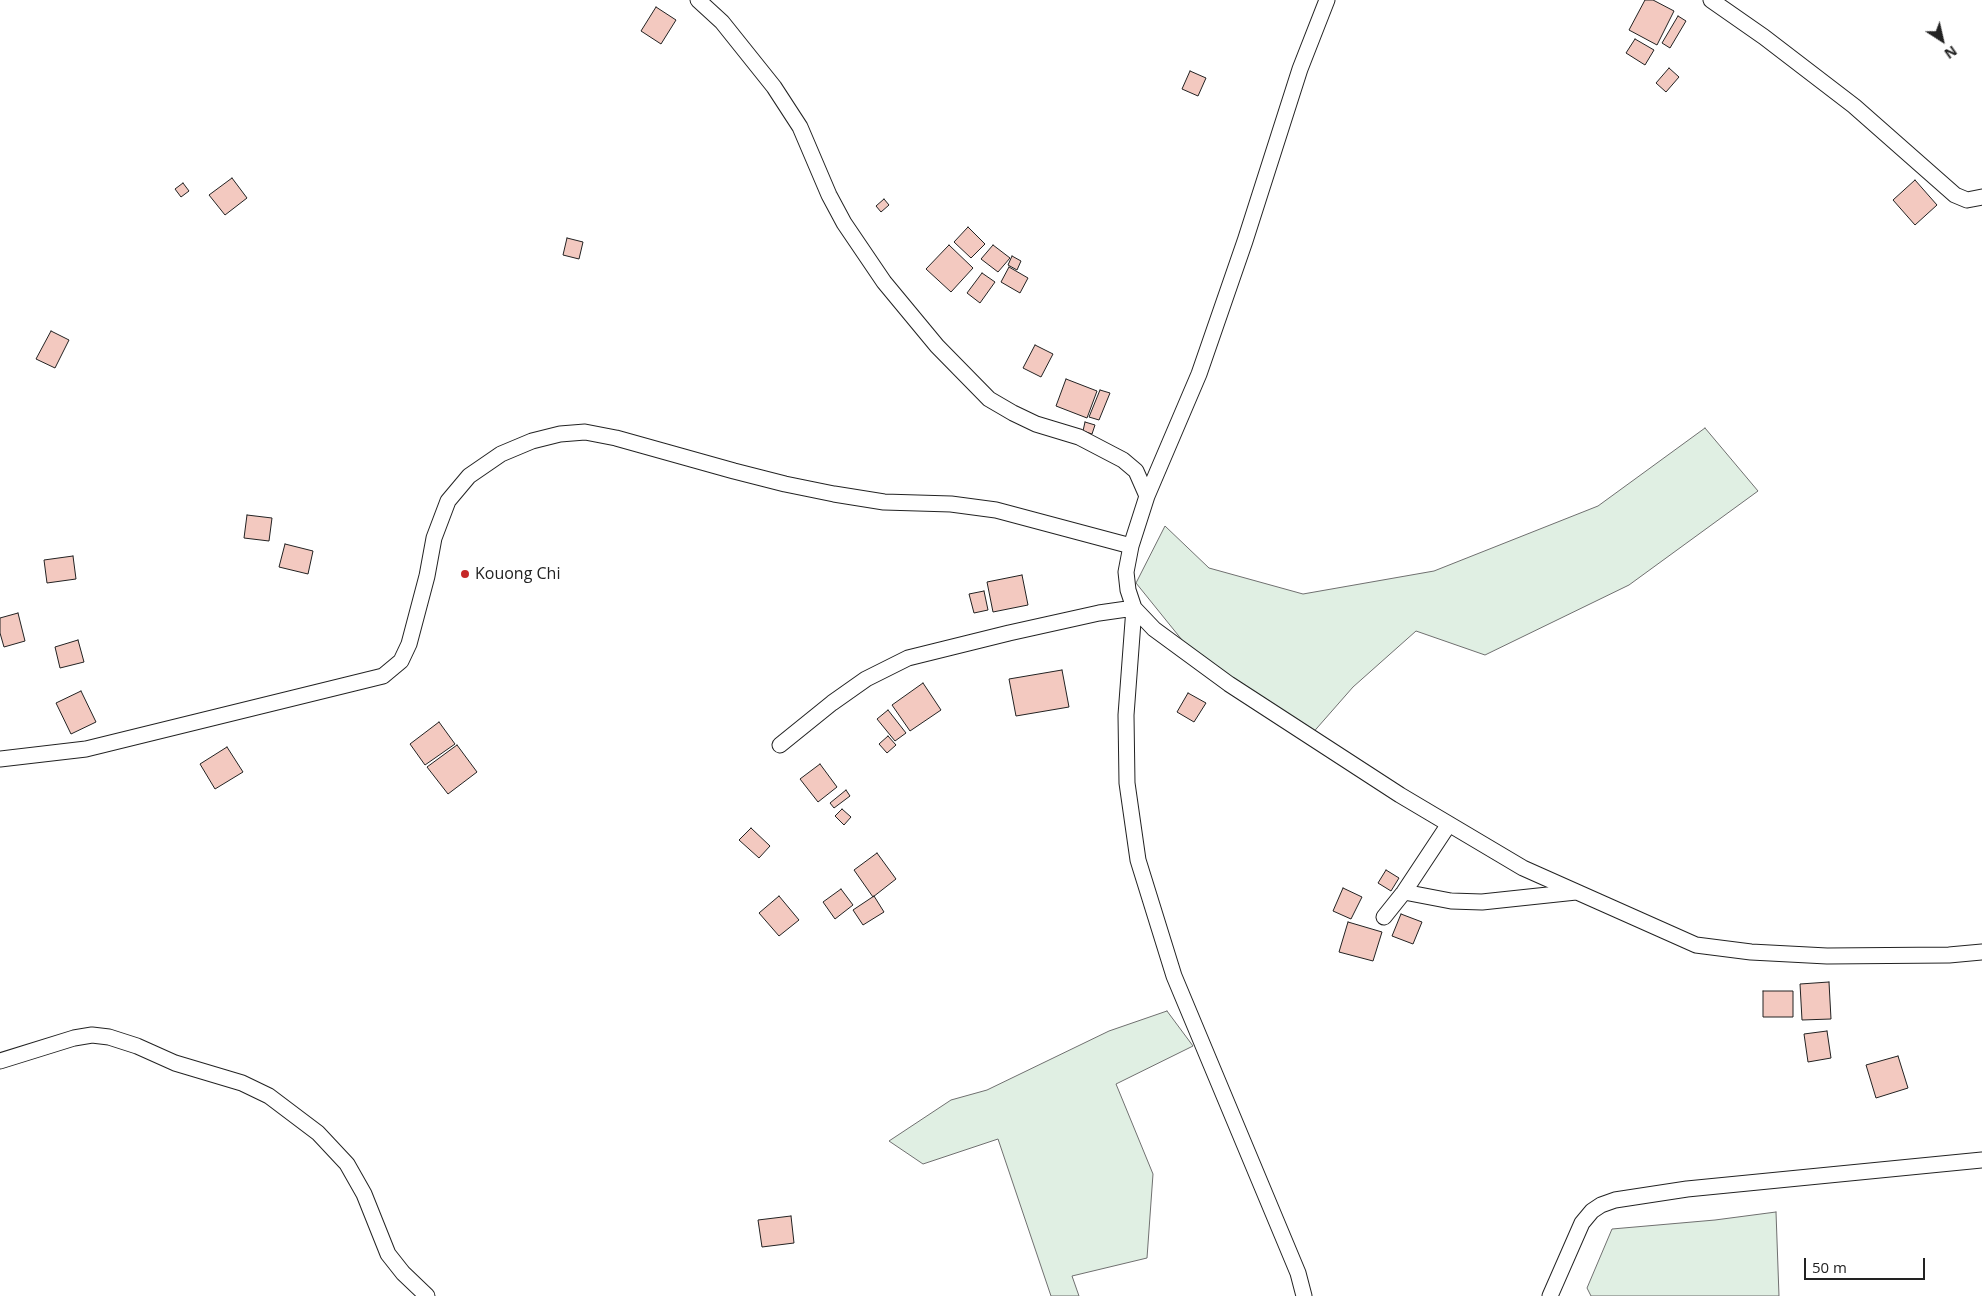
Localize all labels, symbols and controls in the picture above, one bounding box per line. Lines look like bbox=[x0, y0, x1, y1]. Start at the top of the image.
north arrow bbox=[1917, 15, 1967, 65]
text: N bbox=[1941, 42, 1961, 64]
place label: Kouong Chi bbox=[475, 564, 560, 584]
marker: Kouong Chi bbox=[459, 568, 471, 580]
scale bar bbox=[1807, 1248, 1928, 1280]
text: 50 m bbox=[1812, 1257, 1847, 1277]

